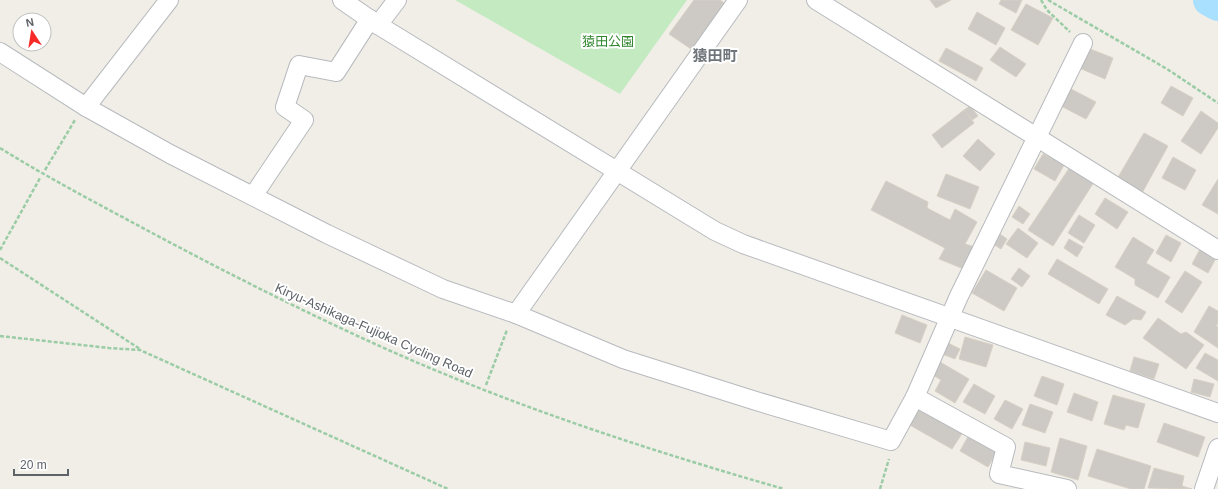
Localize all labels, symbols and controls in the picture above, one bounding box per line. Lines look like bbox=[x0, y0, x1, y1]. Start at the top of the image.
north arrow bbox=[12, 12, 52, 52]
text: N bbox=[25, 16, 35, 29]
park label: 猿田公園 bbox=[582, 34, 634, 49]
district label: 猿田町 bbox=[692, 47, 738, 64]
street label: Kiryu-Ashikaga-Fujioka Cycling Road bbox=[273, 280, 475, 381]
scale bar bbox=[14, 451, 68, 477]
text: 20 m bbox=[20, 458, 47, 472]

